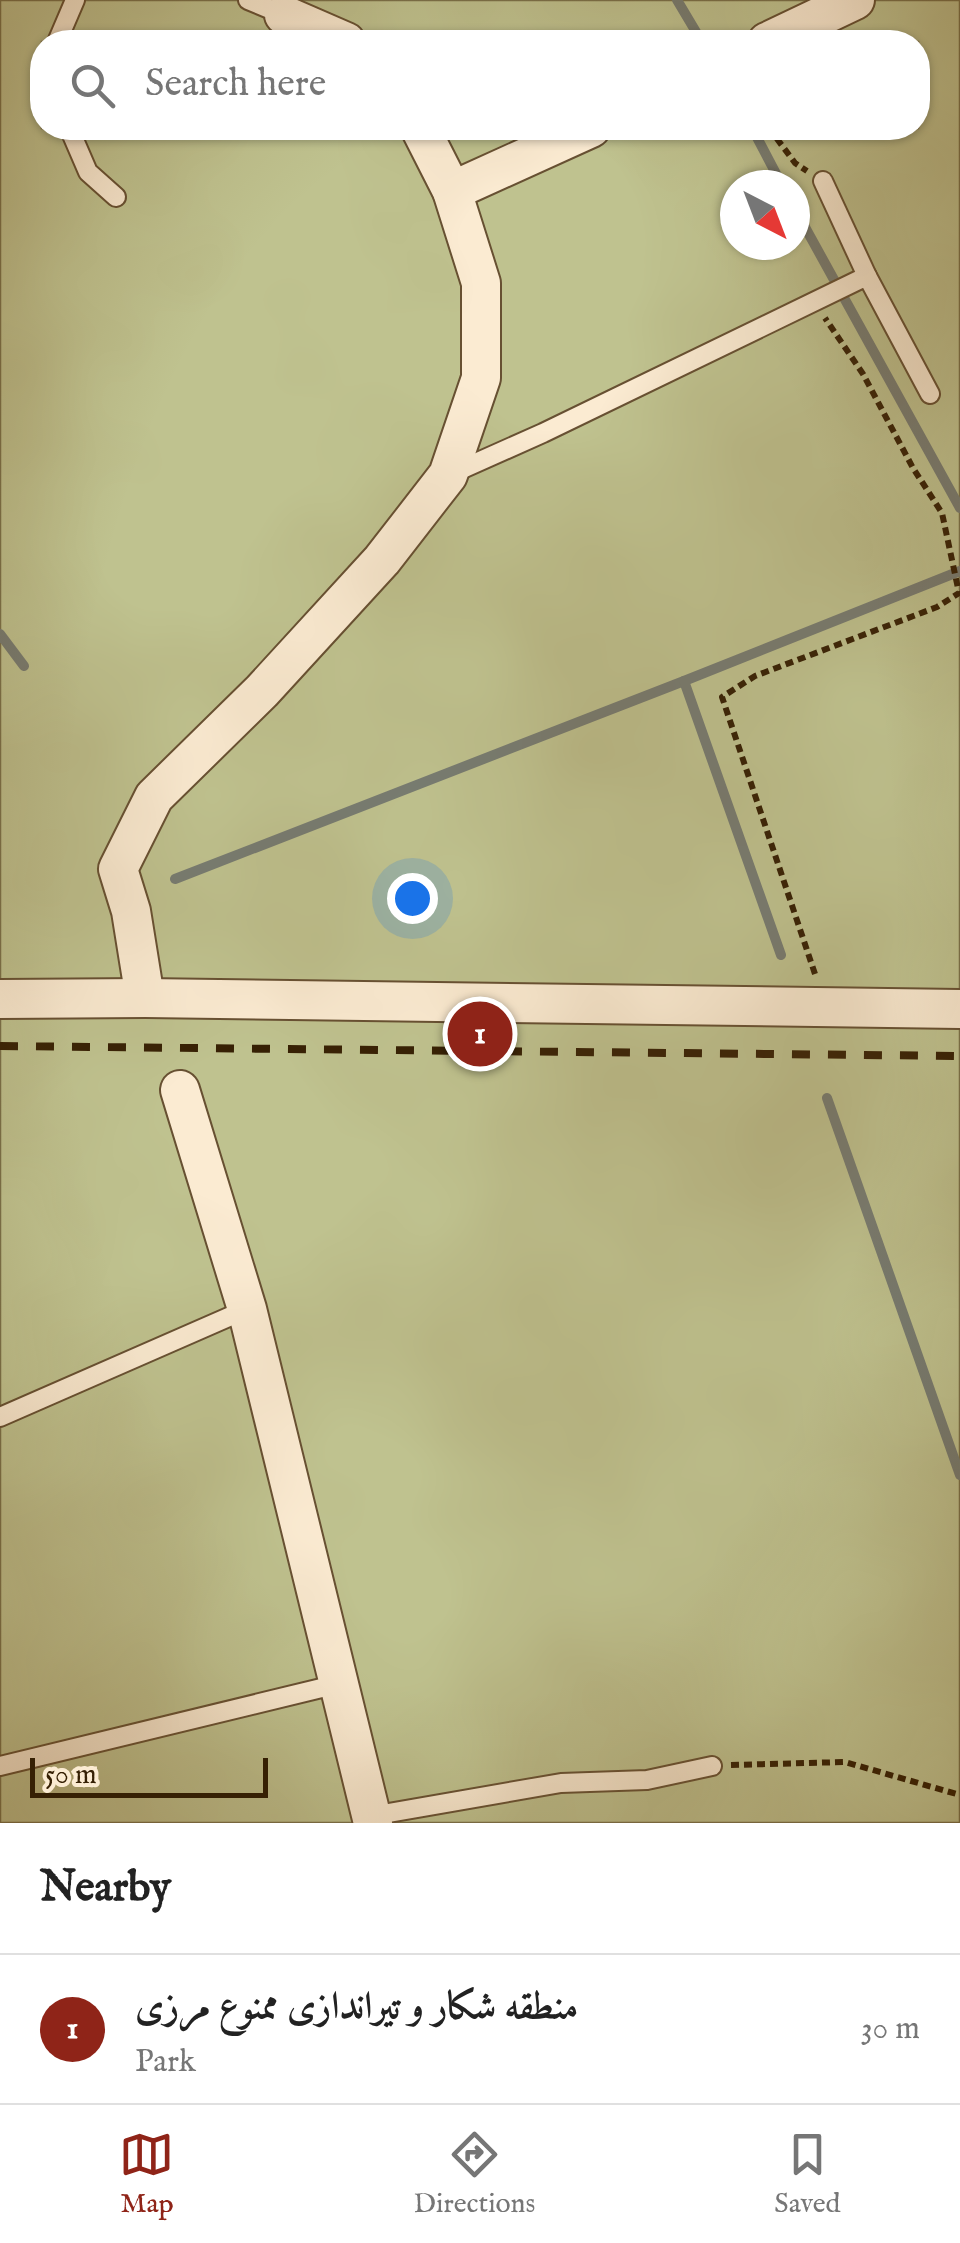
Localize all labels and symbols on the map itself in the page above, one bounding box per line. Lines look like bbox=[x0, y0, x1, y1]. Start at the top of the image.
north arrow bbox=[720, 170, 810, 260]
your location bbox=[387, 873, 438, 924]
pin: 1 bbox=[448, 996, 512, 1072]
scale bar bbox=[30, 1753, 268, 1798]

